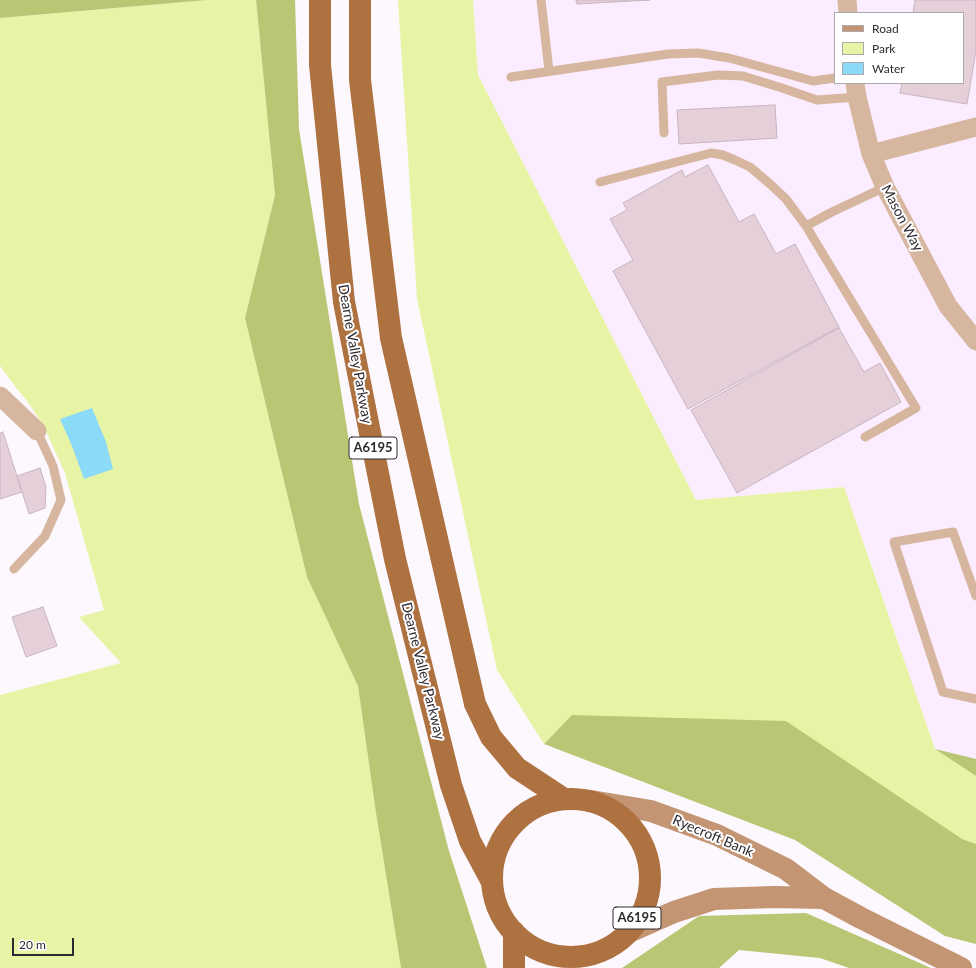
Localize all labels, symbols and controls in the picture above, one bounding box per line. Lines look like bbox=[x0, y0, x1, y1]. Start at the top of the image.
legend bbox=[834, 12, 964, 84]
text: Road bbox=[872, 21, 899, 36]
text: Park bbox=[872, 41, 895, 56]
text: Water bbox=[872, 61, 905, 76]
street label: Mason Way bbox=[877, 182, 927, 254]
street label: Dearne Valley Parkway bbox=[334, 283, 376, 425]
road number: A6195 bbox=[349, 437, 397, 459]
street label: Dearne Valley Parkway bbox=[398, 601, 448, 741]
street label: Ryecroft Bank bbox=[670, 811, 756, 861]
road number: A6195 bbox=[613, 907, 661, 929]
scale bar bbox=[14, 930, 76, 956]
text: 20 m bbox=[19, 937, 46, 952]

